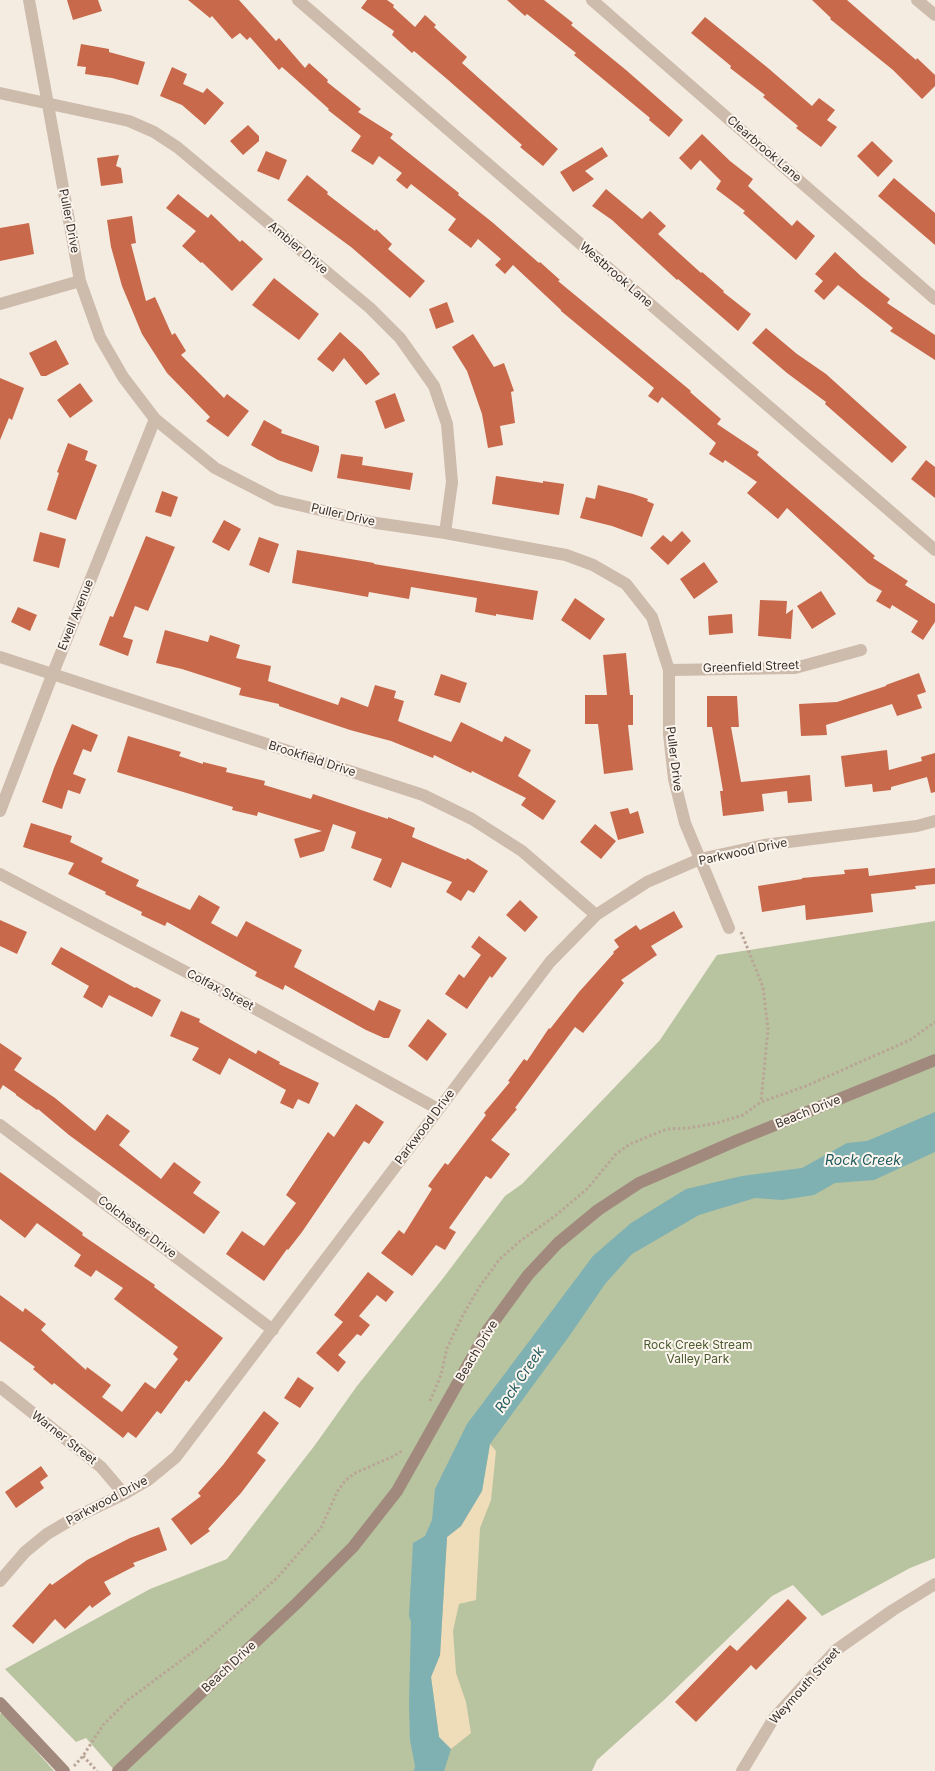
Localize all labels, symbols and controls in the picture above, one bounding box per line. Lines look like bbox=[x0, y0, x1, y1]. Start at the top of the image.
street label: Clearbrook Lane bbox=[724, 113, 804, 185]
street label: Puller Drive bbox=[56, 188, 82, 254]
street label: Ambler Drive bbox=[265, 219, 331, 277]
street label: Westbrook Lane bbox=[577, 239, 655, 311]
street label: Puller Drive bbox=[310, 501, 376, 529]
street label: Ewell Avenue bbox=[55, 577, 97, 653]
street label: Greenfield Street bbox=[703, 658, 799, 676]
street label: Puller Drive bbox=[663, 726, 685, 792]
street label: Brookfield Drive bbox=[267, 738, 357, 780]
street label: Parkwood Drive bbox=[697, 836, 789, 868]
street label: Colfax Street bbox=[184, 966, 256, 1014]
street label: Parkwood Drive bbox=[392, 1087, 458, 1167]
street label: Beach Drive bbox=[773, 1092, 843, 1132]
water label: Rock Creek bbox=[825, 1153, 901, 1169]
street label: Colchester Drive bbox=[95, 1193, 179, 1261]
street label: Beach Drive bbox=[453, 1318, 501, 1384]
park label: Rock Creek Stream Valley Park bbox=[644, 1338, 752, 1366]
water label: Rock Creek bbox=[492, 1344, 548, 1416]
street label: Warner Street bbox=[29, 1408, 99, 1468]
street label: Parkwood Drive bbox=[64, 1473, 150, 1529]
street label: Beach Drive bbox=[199, 1638, 259, 1696]
street label: Weymouth Street bbox=[767, 1645, 843, 1727]

